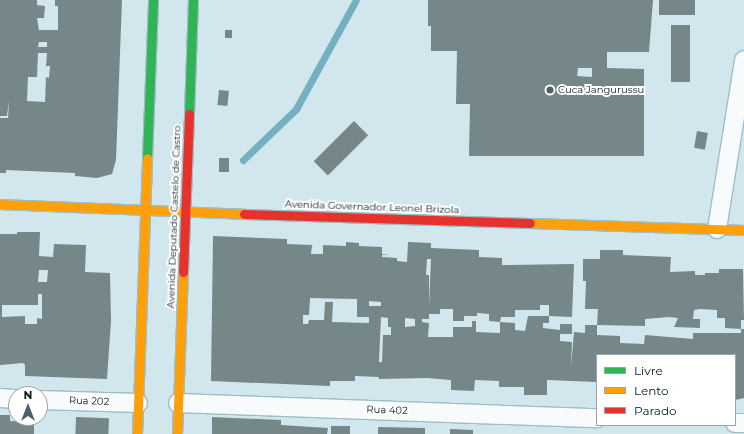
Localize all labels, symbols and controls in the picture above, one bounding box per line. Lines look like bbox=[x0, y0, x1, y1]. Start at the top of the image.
place label: Cuca Jangurussu bbox=[558, 84, 644, 96]
marker: Cuca Jangurussu bbox=[545, 85, 555, 95]
street label: Avenida Deputado Castelo de Castro bbox=[165, 125, 183, 309]
street label: Avenida Governador Leonel Brizola bbox=[285, 198, 459, 216]
legend bbox=[596, 354, 736, 426]
text: Livre bbox=[634, 363, 663, 378]
text: Lento bbox=[634, 383, 669, 398]
north arrow bbox=[8, 386, 48, 426]
text: N bbox=[24, 388, 32, 402]
street label: Rua 202 bbox=[69, 394, 109, 408]
street label: Rua 402 bbox=[366, 403, 408, 417]
text: Parado bbox=[634, 403, 677, 418]

